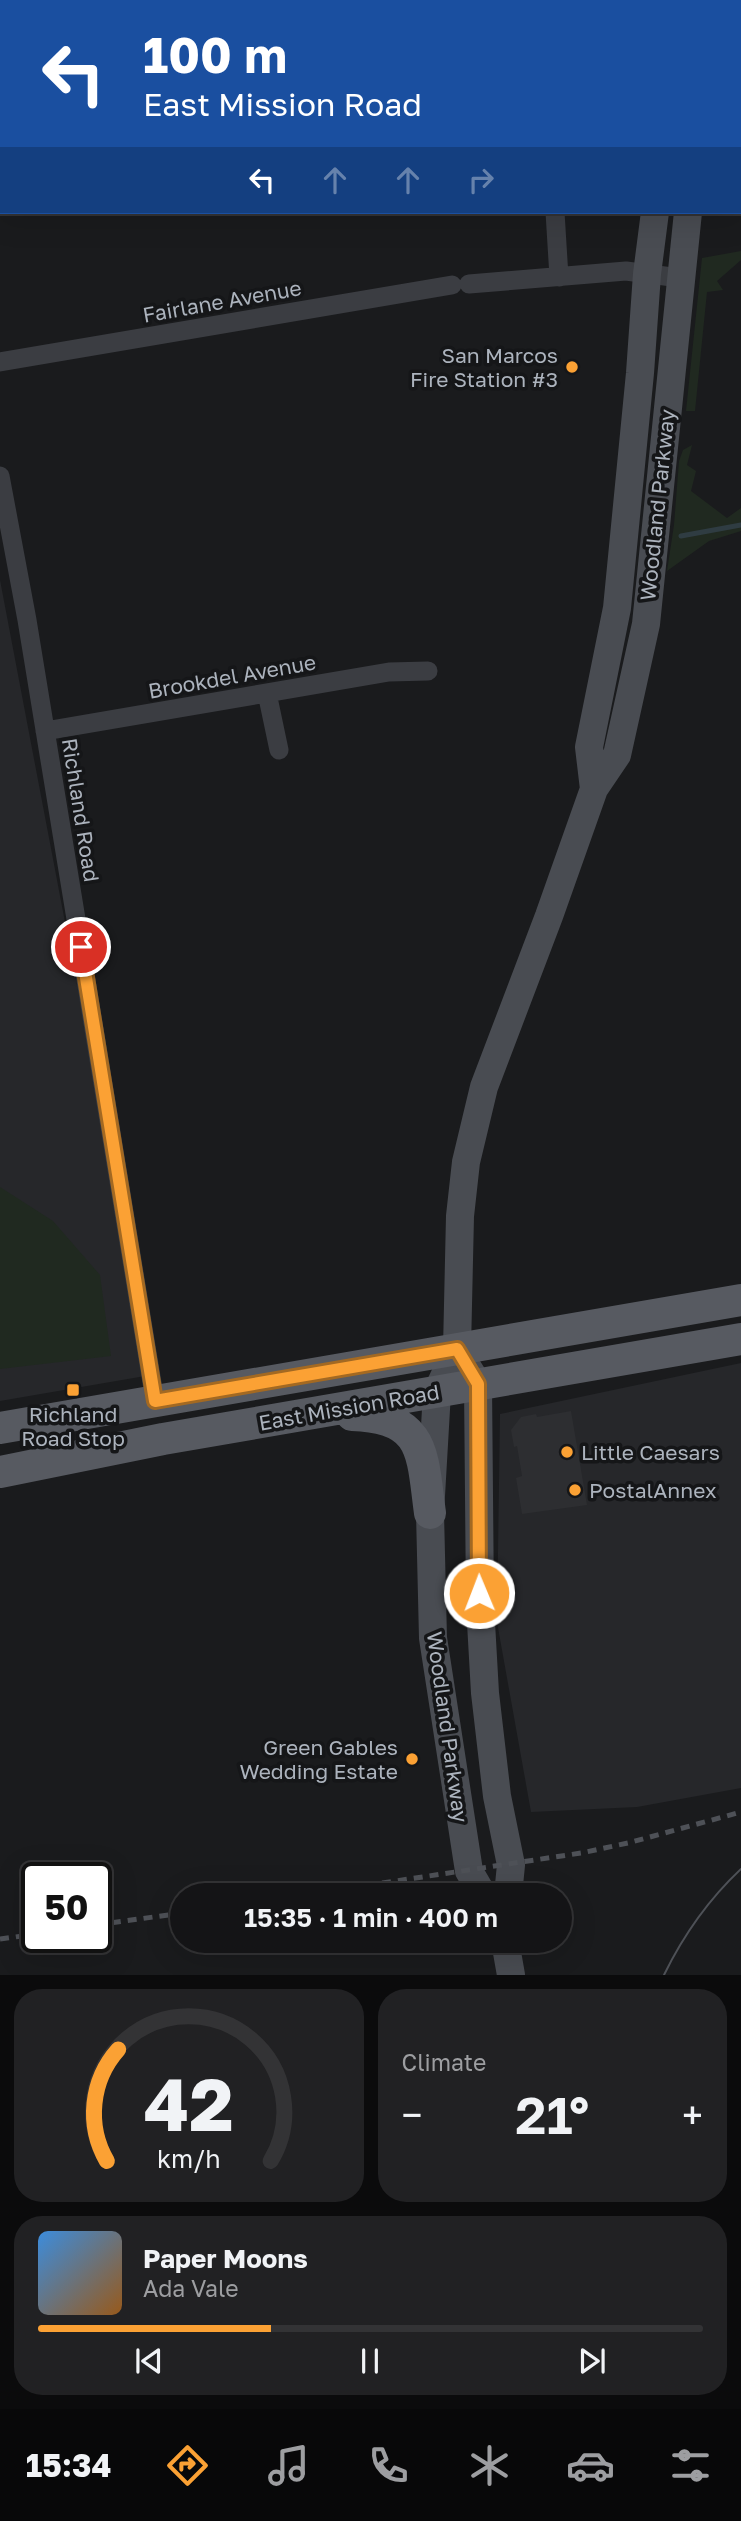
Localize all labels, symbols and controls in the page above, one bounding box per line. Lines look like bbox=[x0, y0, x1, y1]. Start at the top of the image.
text: 100 m bbox=[143, 25, 287, 84]
icon: left bbox=[28, 28, 119, 119]
text: East Mission Road bbox=[143, 85, 422, 123]
icon: left bbox=[243, 161, 281, 199]
icon: ahead bbox=[316, 161, 354, 199]
icon: ahead bbox=[389, 161, 427, 199]
icon: right bbox=[462, 161, 500, 199]
street label: Fairlane Avenue bbox=[141, 274, 303, 328]
place label: San Marcos Fire Station #3 bbox=[410, 342, 558, 392]
marker: San Marcos Fire Station #3 bbox=[564, 359, 580, 375]
street label: Woodland Parkway bbox=[634, 408, 680, 602]
street label: Brookdel Avenue bbox=[146, 648, 318, 704]
street label: Richland Road bbox=[57, 736, 105, 884]
pin bbox=[51, 917, 111, 977]
icon: arrive bbox=[62, 928, 100, 966]
street label: East Mission Road bbox=[257, 1378, 441, 1436]
marker: Richland Road Stop bbox=[65, 1382, 81, 1398]
place label: Richland Road Stop bbox=[21, 1401, 125, 1451]
place label: Little Caesars bbox=[581, 1439, 720, 1465]
marker: Little Caesars bbox=[559, 1444, 575, 1460]
place label: PostalAnnex bbox=[589, 1477, 717, 1503]
marker: PostalAnnex bbox=[567, 1482, 583, 1498]
position arrow bbox=[442, 1556, 516, 1630]
street label: Woodland Parkway bbox=[422, 1630, 474, 1824]
place label: Green Gables Wedding Estate bbox=[239, 1734, 398, 1784]
marker: Green Gables Wedding Estate bbox=[404, 1751, 420, 1767]
speed limit sign: 50 bbox=[21, 1862, 112, 1953]
text: 15:35 · 1 min · 400 m bbox=[244, 1902, 498, 1933]
text: Climate bbox=[402, 2048, 486, 2076]
text: 42 bbox=[144, 2061, 234, 2148]
text: 21° bbox=[515, 2083, 589, 2145]
text: − bbox=[402, 2092, 422, 2137]
text: + bbox=[682, 2092, 703, 2137]
text: km/h bbox=[157, 2143, 221, 2174]
text: Paper Moons bbox=[143, 2243, 308, 2274]
text: Ada Vale bbox=[143, 2274, 239, 2302]
icon: previous bbox=[130, 2342, 168, 2380]
icon: pause bbox=[351, 2342, 389, 2380]
icon: next bbox=[573, 2342, 611, 2380]
icon: directions bbox=[163, 2441, 212, 2490]
icon: music bbox=[264, 2441, 313, 2490]
icon: phone bbox=[364, 2441, 413, 2490]
icon: climate bbox=[465, 2441, 514, 2490]
icon: car bbox=[566, 2441, 615, 2490]
icon: filters bbox=[666, 2441, 715, 2490]
text: 15:34 bbox=[26, 2446, 112, 2484]

